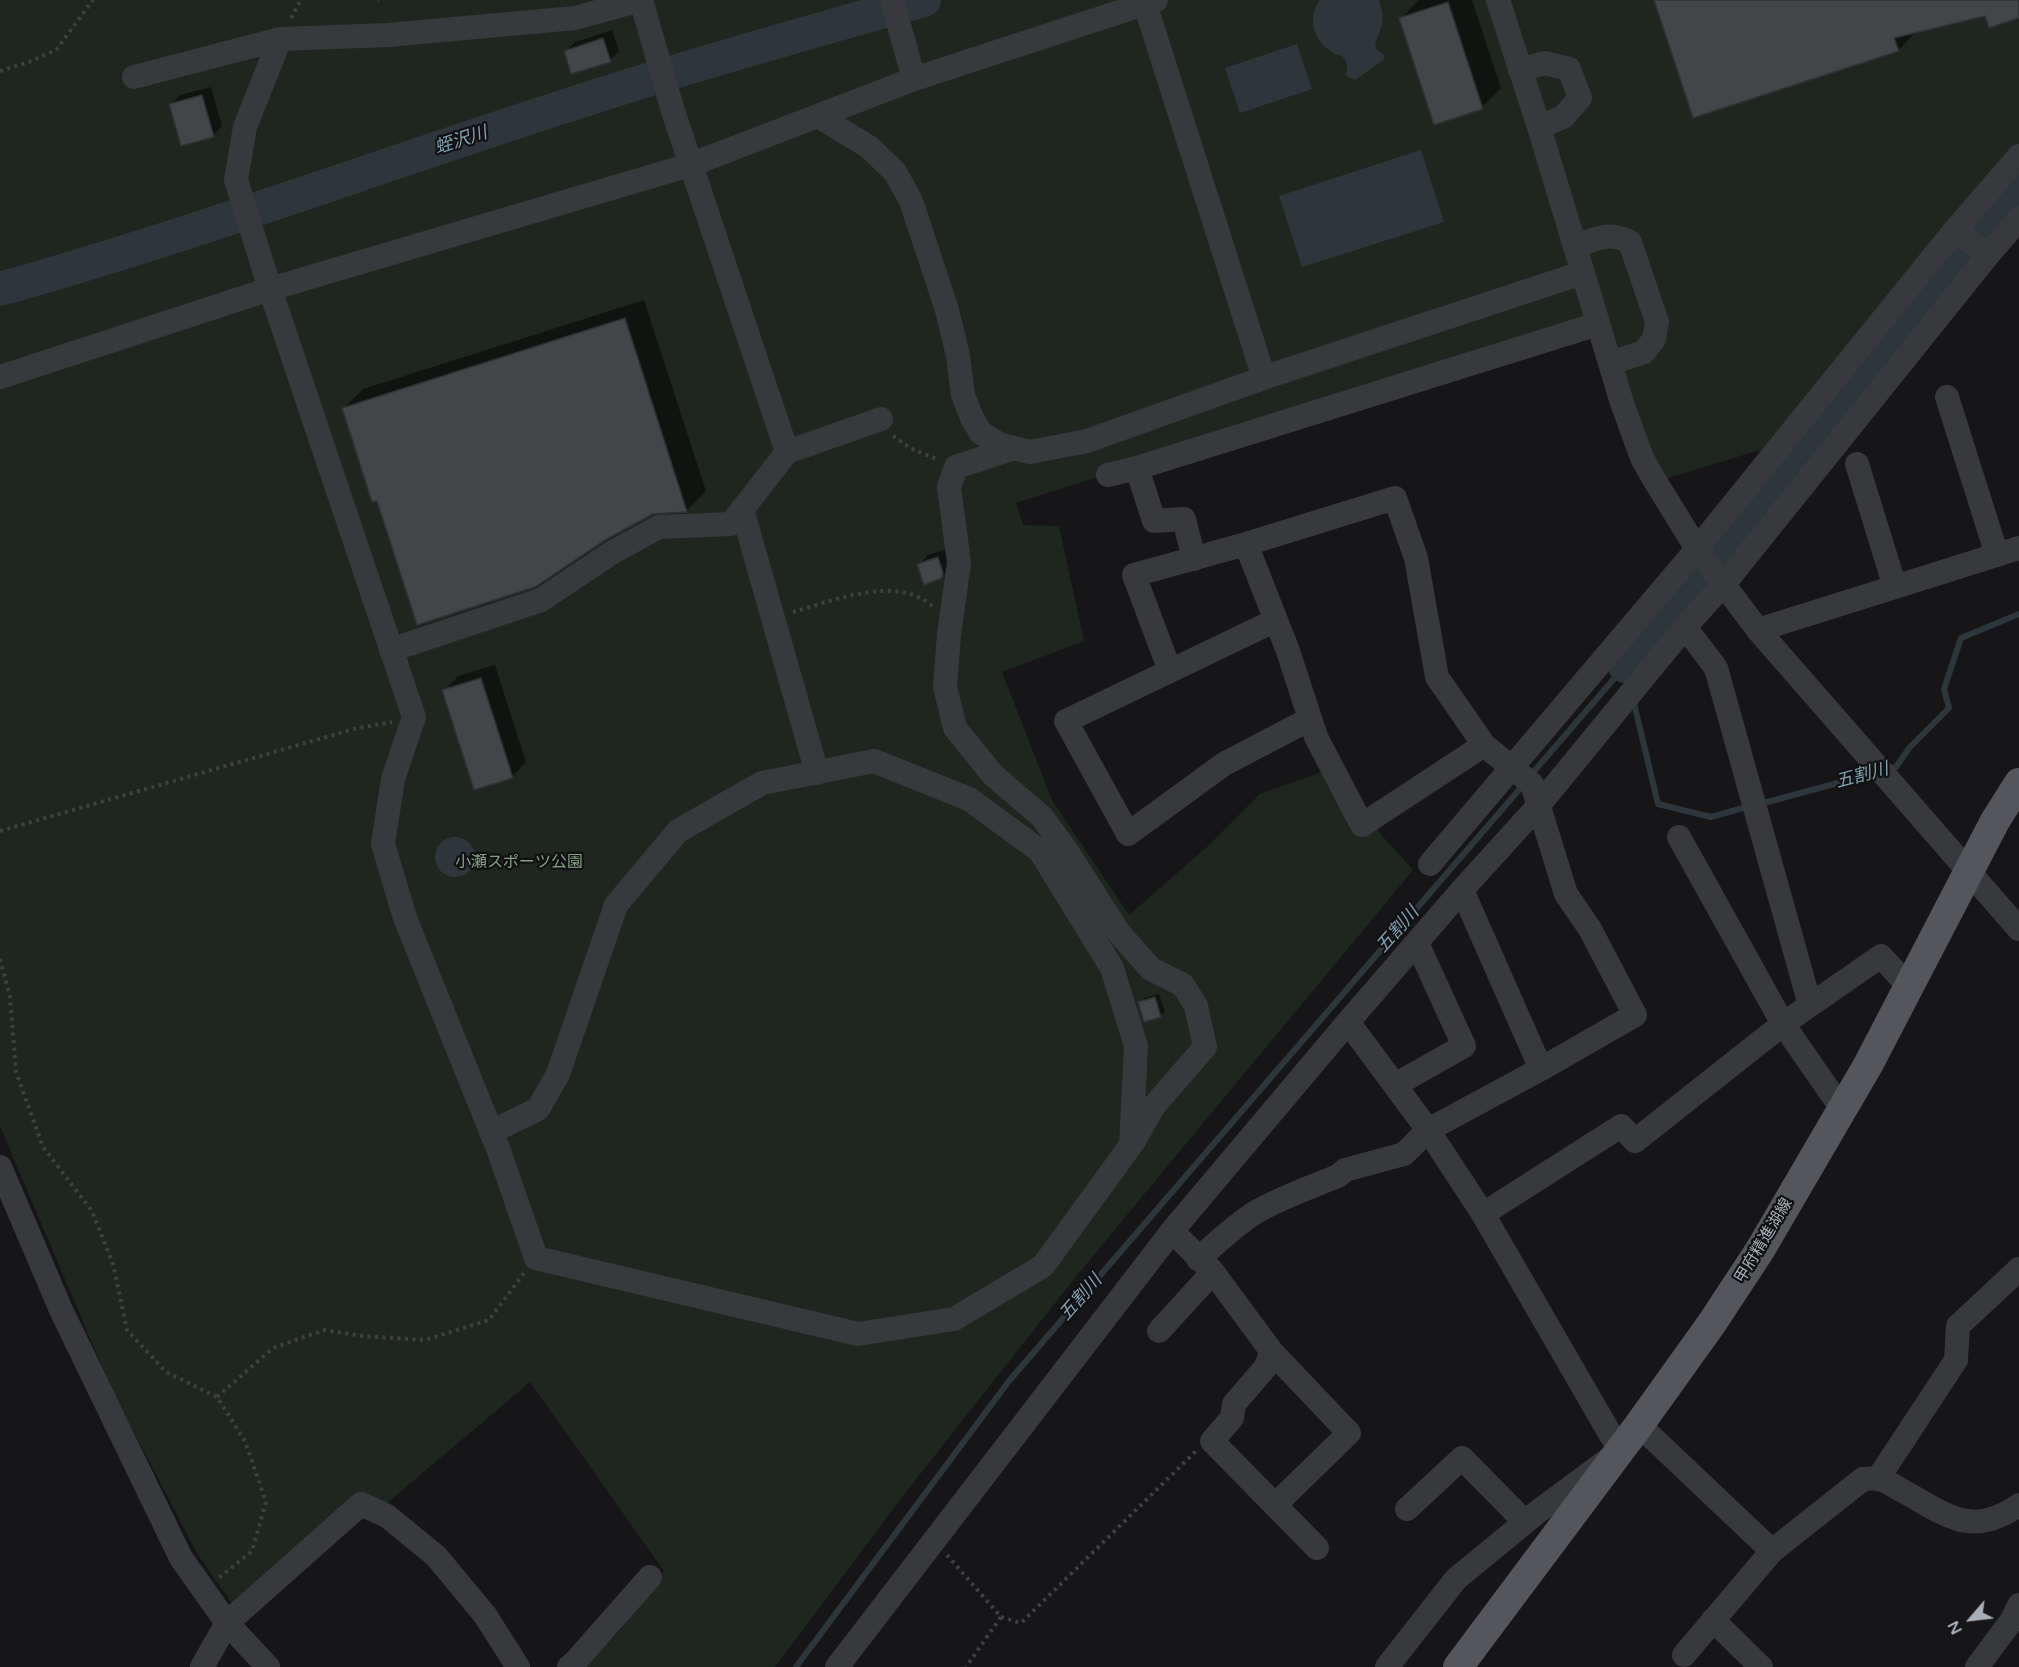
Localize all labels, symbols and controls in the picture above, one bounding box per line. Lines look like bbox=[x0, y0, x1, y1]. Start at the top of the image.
water label: 蛭沢川 bbox=[432, 122, 490, 160]
water label: 五割川 bbox=[1833, 759, 1891, 793]
park label: 小瀬スポーツ公園 bbox=[455, 853, 583, 873]
water label: 五割川 bbox=[1372, 903, 1424, 957]
street label: 甲府精進湖線 bbox=[1731, 1195, 1797, 1287]
water label: 五割川 bbox=[1055, 1271, 1107, 1325]
north arrow bbox=[1941, 1589, 2001, 1649]
text: N bbox=[1943, 1617, 1967, 1638]

